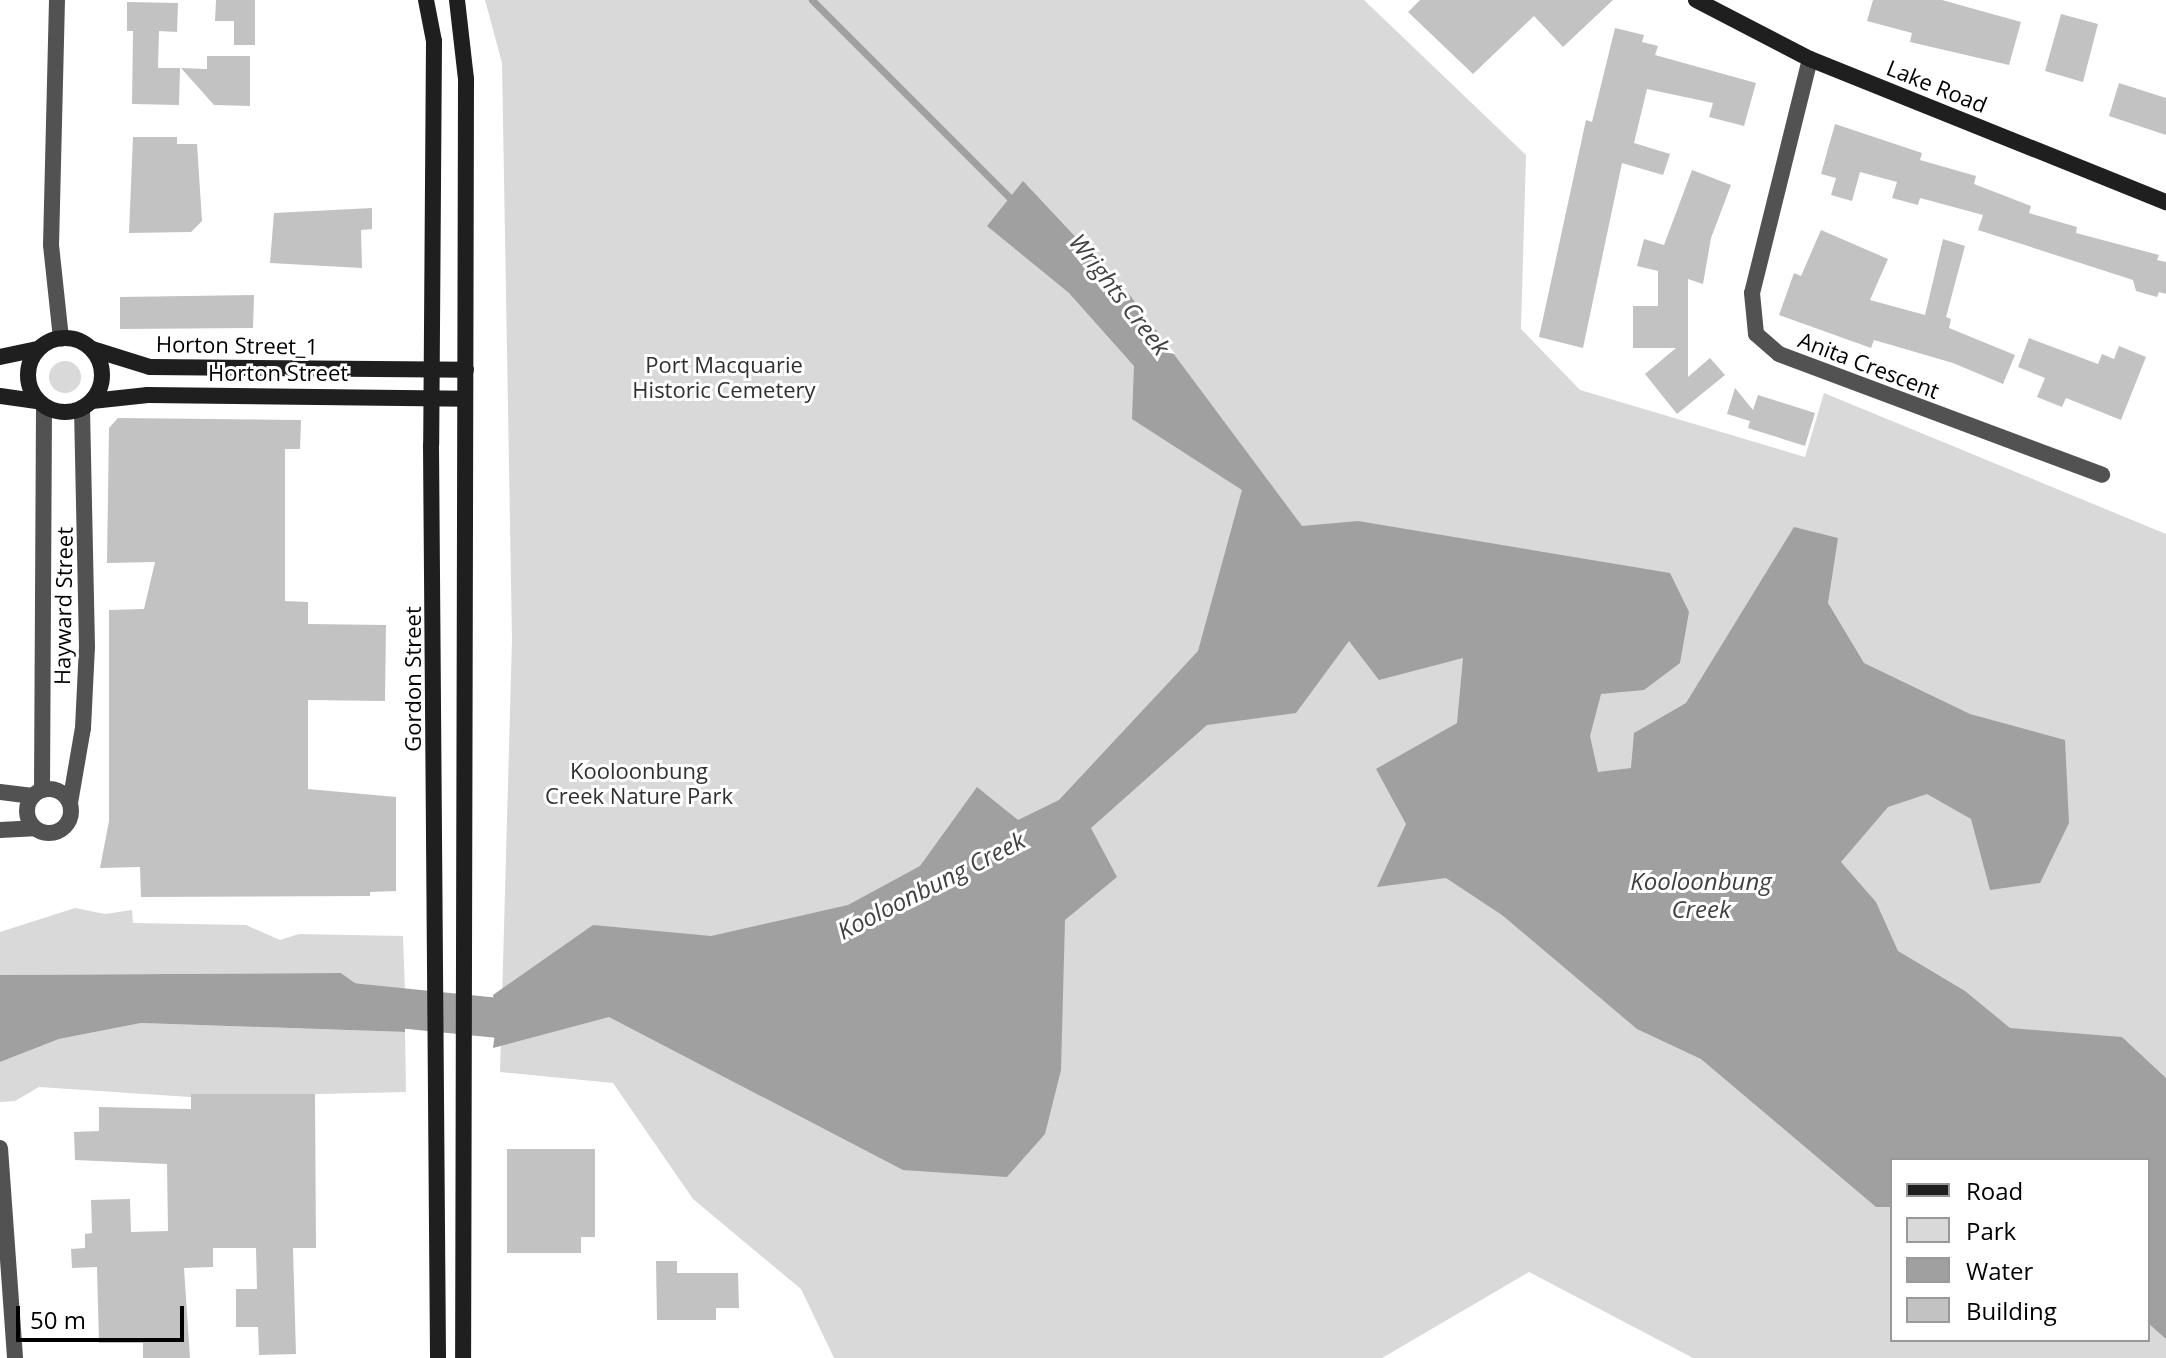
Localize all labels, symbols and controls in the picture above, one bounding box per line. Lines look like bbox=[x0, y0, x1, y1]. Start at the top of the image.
street label: Lake Road bbox=[1883, 54, 1991, 118]
water label: Wrights Creek bbox=[1064, 228, 1176, 360]
street label: Anita Crescent bbox=[1795, 326, 1943, 404]
street label: Horton Street_1 bbox=[156, 330, 318, 360]
park label: Port Macquarie Historic Cemetery bbox=[632, 351, 816, 402]
street label: Horton Street bbox=[208, 360, 348, 386]
street label: Hayward Street bbox=[48, 527, 78, 685]
street label: Gordon Street bbox=[400, 606, 426, 752]
park label: Kooloonbung Creek Nature Park bbox=[545, 757, 733, 808]
water label: Kooloonbung Creek bbox=[832, 825, 1030, 945]
water label: Kooloonbung Creek bbox=[1630, 867, 1772, 923]
legend bbox=[1890, 1158, 2150, 1342]
text: Road bbox=[1966, 1174, 2023, 1207]
text: Park bbox=[1966, 1214, 2016, 1247]
text: Water bbox=[1966, 1254, 2033, 1287]
scale bar bbox=[20, 1290, 188, 1340]
text: Building bbox=[1966, 1294, 2057, 1327]
text: 50 m bbox=[30, 1303, 86, 1336]

